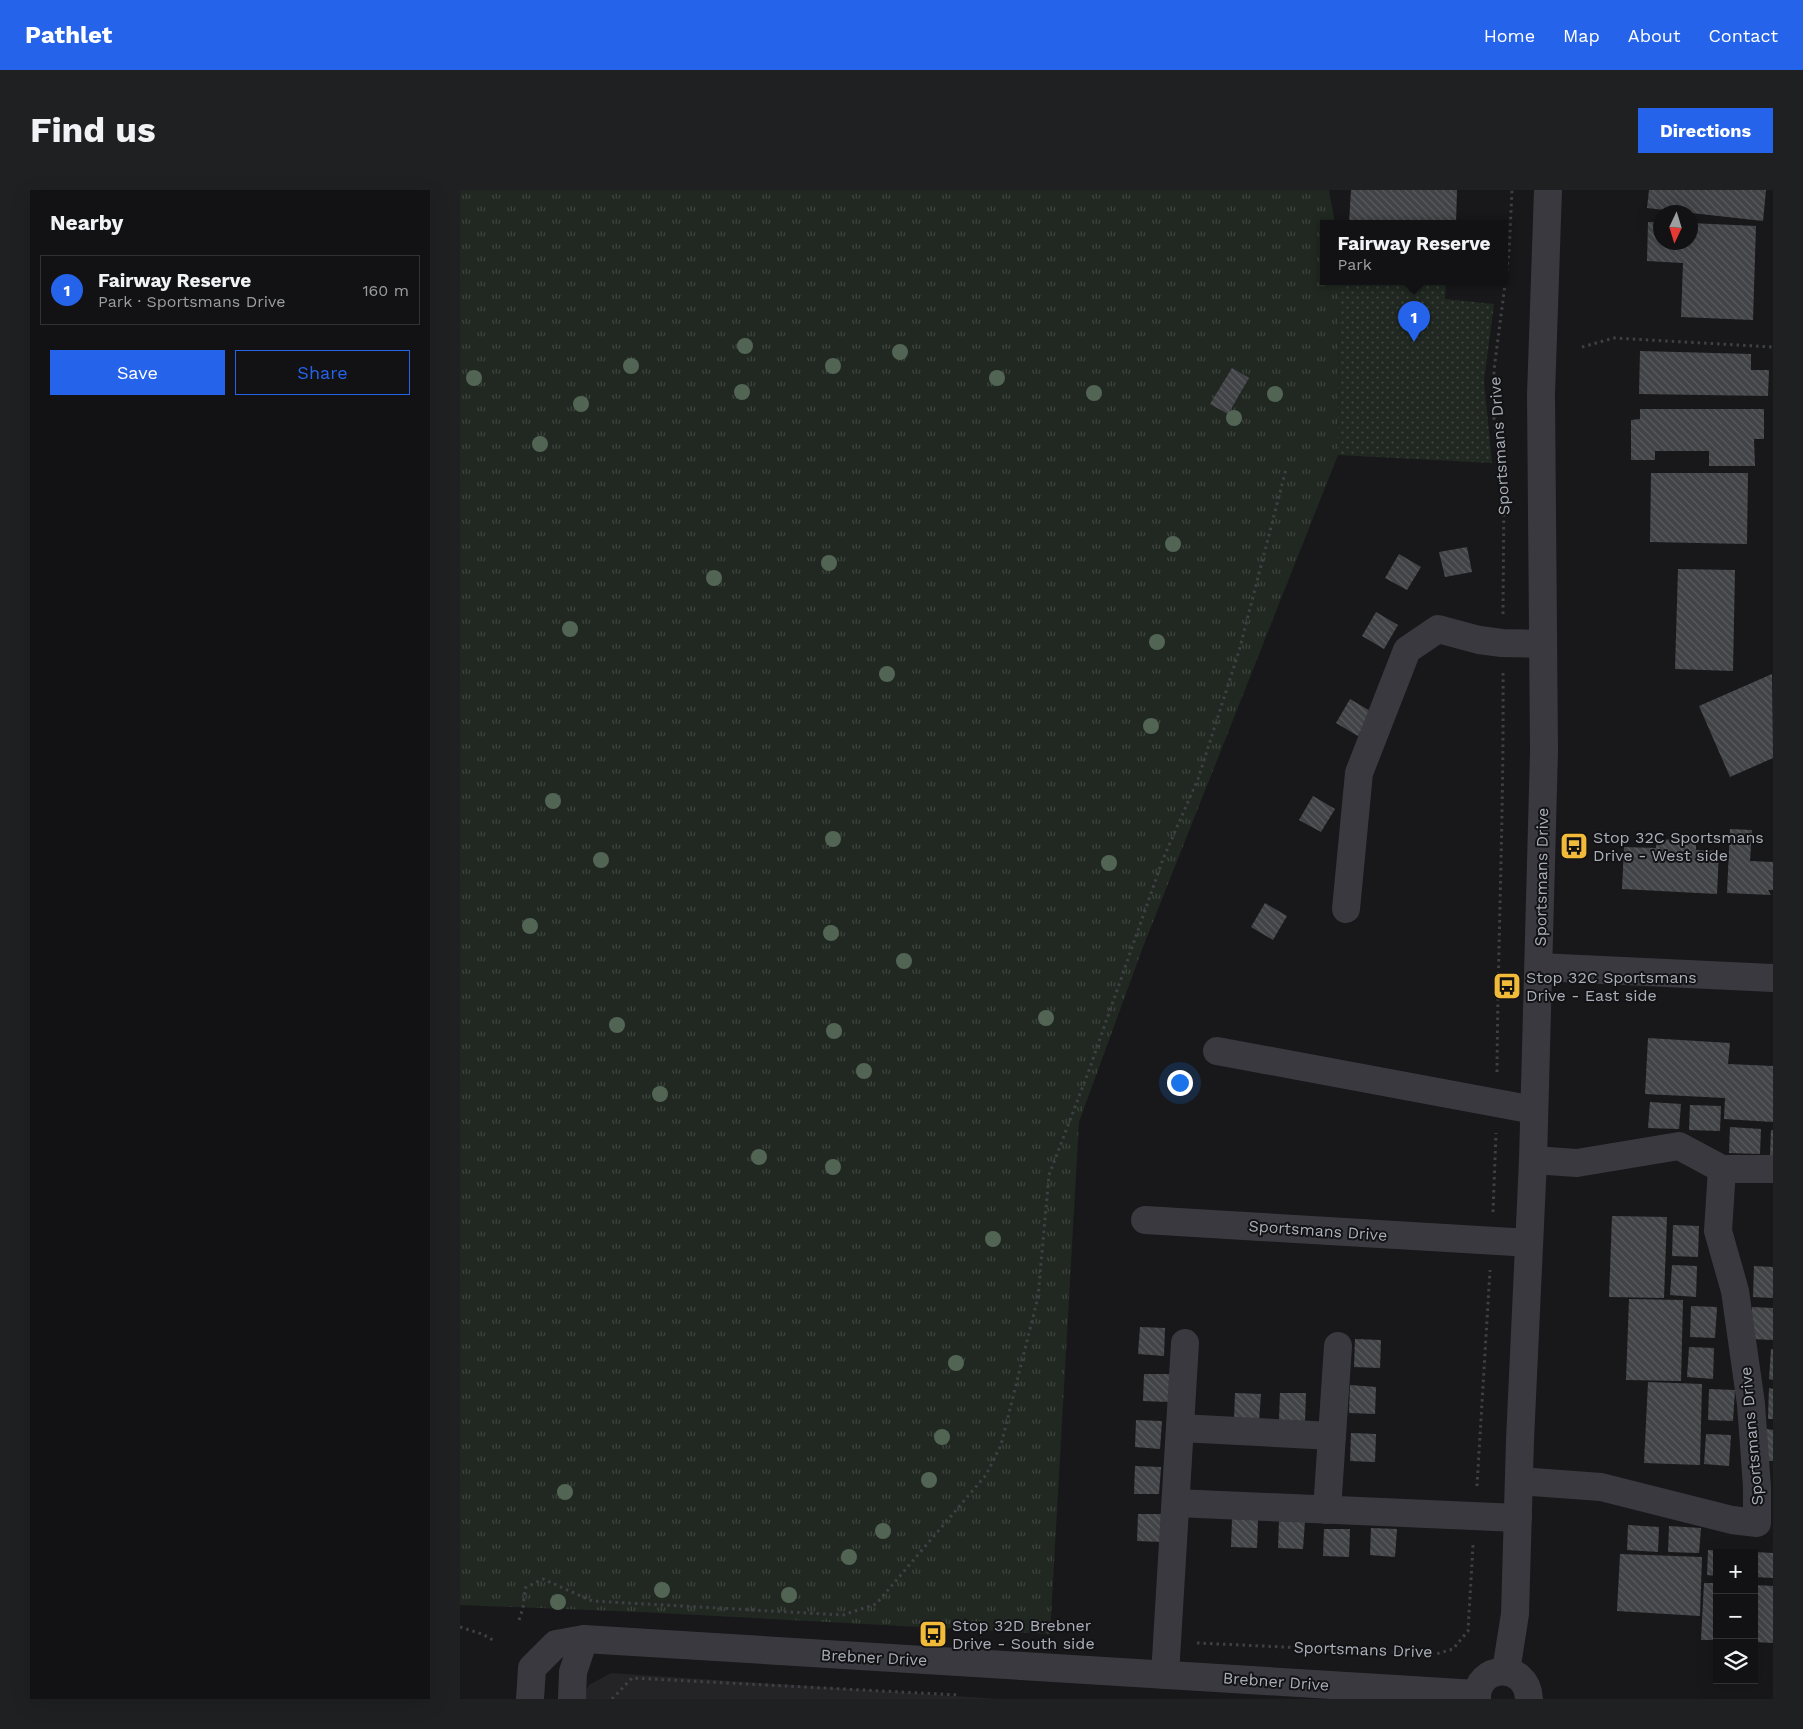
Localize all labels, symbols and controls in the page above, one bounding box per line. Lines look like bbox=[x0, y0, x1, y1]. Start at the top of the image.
text: Pathlet bbox=[25, 21, 112, 49]
text: Home bbox=[1484, 25, 1535, 46]
text: Map bbox=[1563, 25, 1600, 46]
text: About bbox=[1628, 25, 1680, 46]
text: Contact bbox=[1708, 25, 1778, 46]
button: Directions bbox=[1638, 108, 1773, 153]
text: Find us bbox=[30, 109, 156, 151]
north arrow bbox=[1653, 205, 1698, 250]
text: Nearby bbox=[50, 210, 123, 235]
popup bbox=[1320, 220, 1508, 285]
text: Fairway Reserve bbox=[1337, 232, 1491, 255]
text: Park bbox=[1337, 255, 1372, 274]
text: Fairway Reserve bbox=[98, 269, 251, 292]
text: 1 bbox=[64, 281, 70, 300]
text: 160 m bbox=[362, 281, 409, 300]
text: Park · Sportsmans Drive bbox=[98, 292, 285, 311]
pin: 1 bbox=[1398, 301, 1430, 342]
button: Save bbox=[50, 350, 225, 395]
button: Share bbox=[235, 350, 410, 395]
street label: Sportsmans Drive bbox=[1485, 376, 1514, 516]
street label: Sportsmans Drive bbox=[1531, 807, 1552, 947]
place label: Stop 32C Sportsmans Drive - West side bbox=[1593, 828, 1764, 865]
bus stop icon: Stop 32C Sportsmans Drive - West side bbox=[1559, 831, 1589, 861]
place label: Stop 32C Sportsmans Drive - East side bbox=[1526, 968, 1697, 1005]
bus stop icon: Stop 32C Sportsmans Drive - East side bbox=[1492, 971, 1522, 1001]
your location bbox=[1167, 1070, 1193, 1096]
street label: Sportsmans Drive bbox=[1248, 1216, 1388, 1245]
street label: Sportsmans Drive bbox=[1736, 1366, 1767, 1506]
map controls bbox=[1713, 1549, 1758, 1684]
button: + bbox=[1713, 1549, 1758, 1594]
button: − bbox=[1713, 1594, 1758, 1639]
place label: Stop 32D Brebner Drive - South side bbox=[952, 1616, 1095, 1653]
bus stop icon: Stop 32D Brebner Drive - South side bbox=[918, 1619, 948, 1649]
street label: Sportsmans Drive bbox=[1293, 1638, 1433, 1661]
button: layers bbox=[1713, 1639, 1758, 1684]
street label: Brebner Drive bbox=[820, 1645, 928, 1670]
street label: Brebner Drive bbox=[1222, 1668, 1330, 1695]

